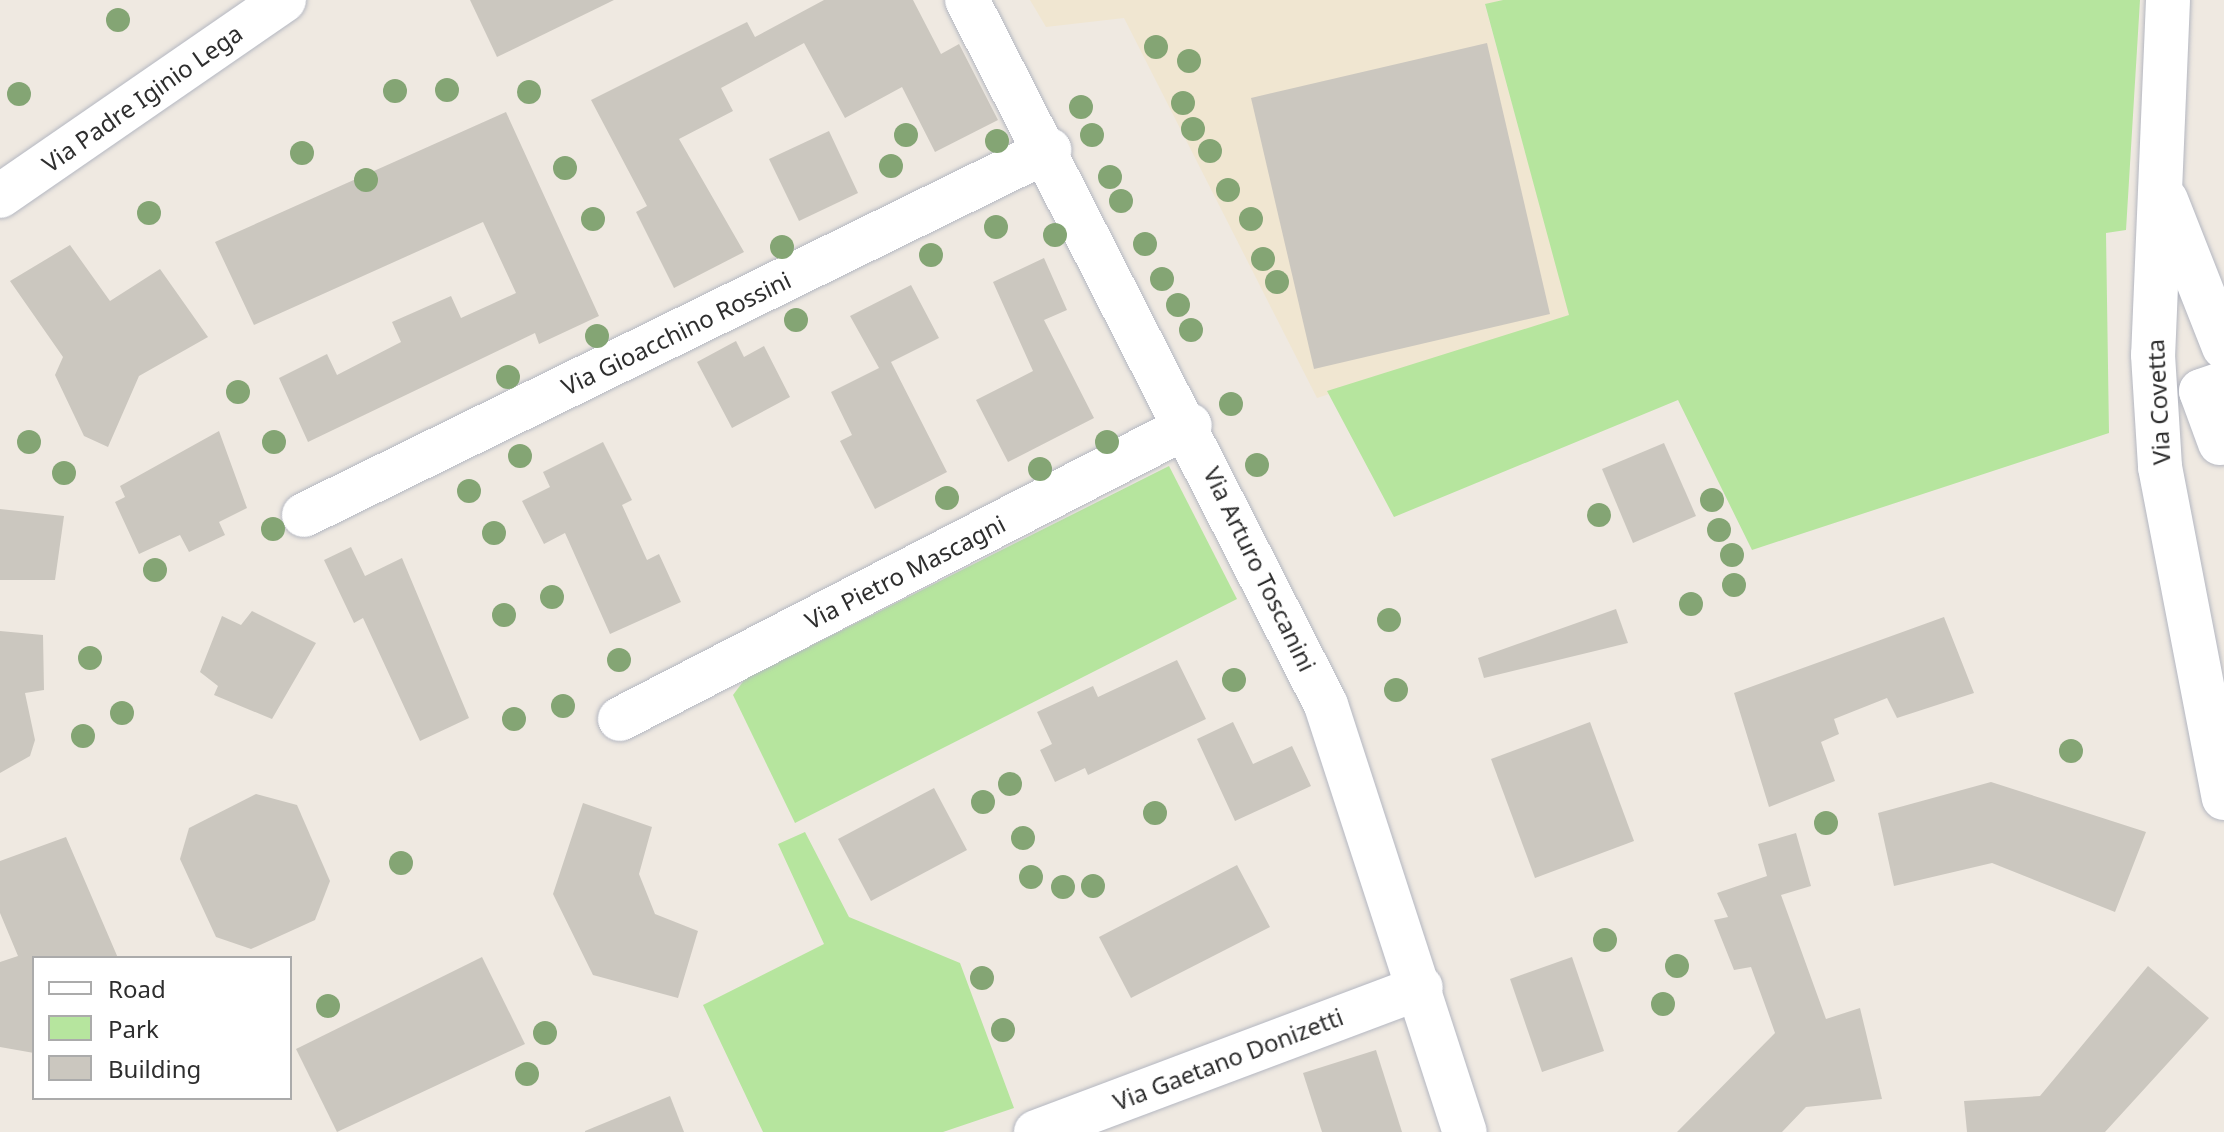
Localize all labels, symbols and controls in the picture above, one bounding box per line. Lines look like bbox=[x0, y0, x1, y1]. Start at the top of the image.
street label: Via Padre Iginio Lega bbox=[36, 18, 248, 178]
street label: Via Gioacchino Rossini bbox=[557, 265, 795, 401]
street label: Via Covetta bbox=[2140, 338, 2176, 466]
street label: Via Arturo Toscanini bbox=[1198, 462, 1322, 676]
street label: Via Pietro Mascagni bbox=[800, 509, 1010, 635]
legend bbox=[32, 956, 292, 1100]
text: Road bbox=[108, 972, 166, 1005]
street label: Via Gaetano Donizetti bbox=[1109, 1002, 1347, 1116]
text: Park bbox=[108, 1012, 159, 1045]
text: Building bbox=[108, 1052, 201, 1085]

